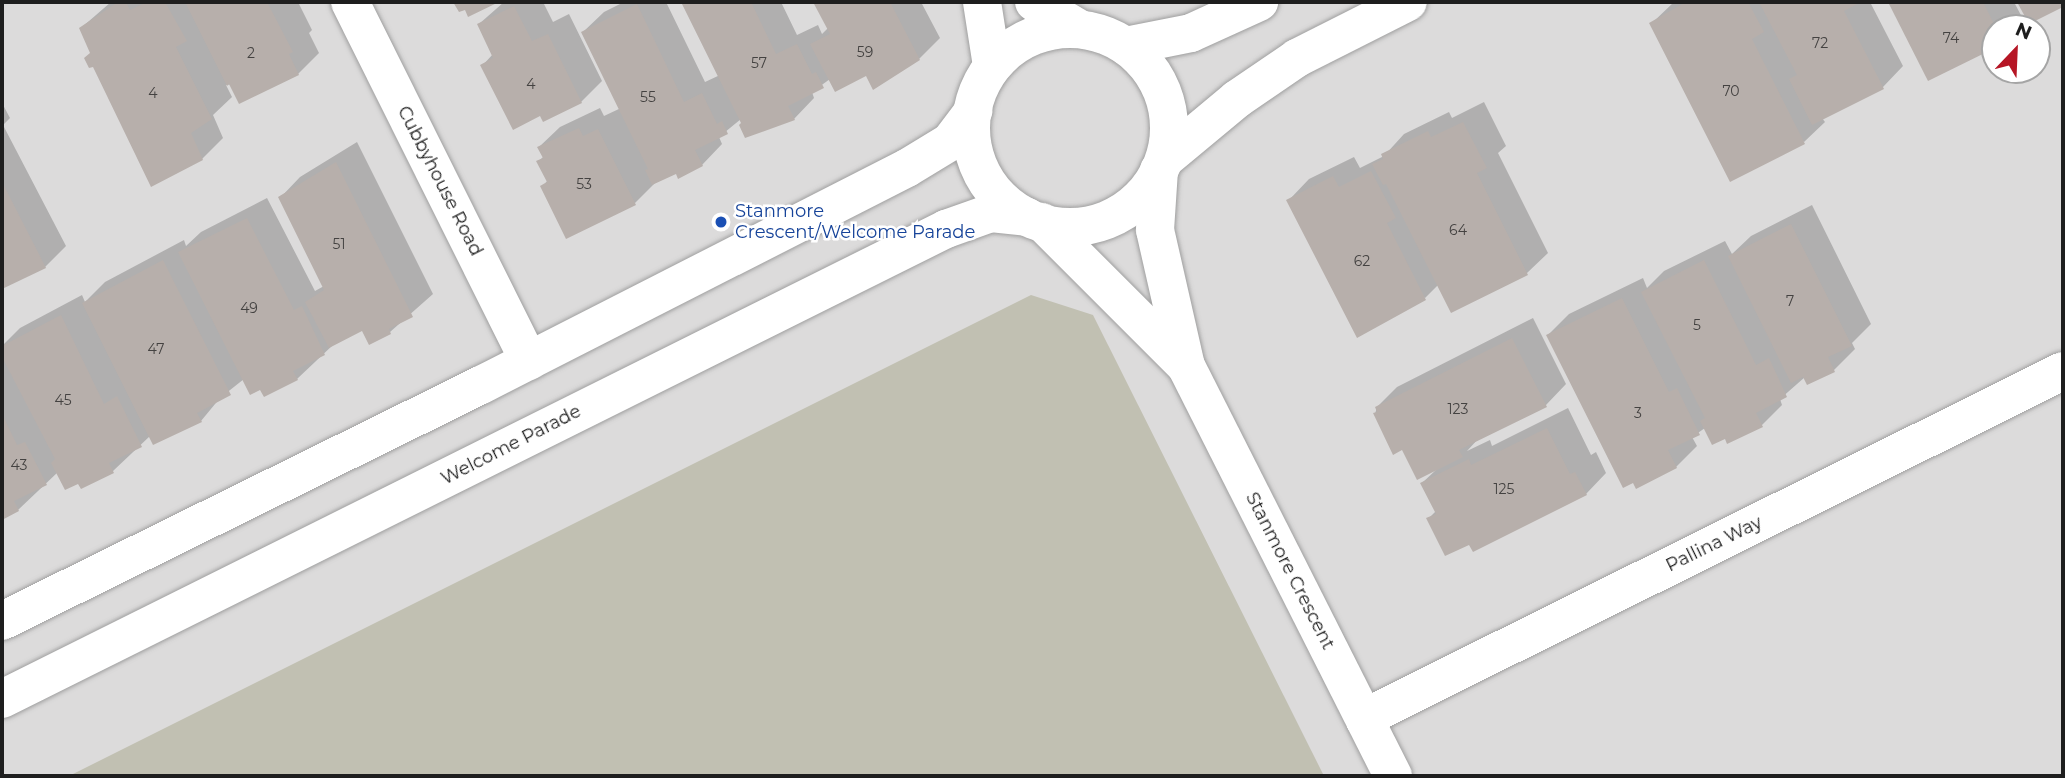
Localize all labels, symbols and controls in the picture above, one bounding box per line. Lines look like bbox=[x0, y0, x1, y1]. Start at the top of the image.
north arrow bbox=[1981, 14, 2051, 84]
text: N bbox=[2012, 17, 2035, 45]
house number: 74 bbox=[1943, 30, 1959, 46]
house number: 72 bbox=[1812, 35, 1828, 51]
house number: 59 bbox=[857, 44, 873, 60]
house number: 2 bbox=[247, 45, 255, 61]
house number: 57 bbox=[751, 55, 767, 71]
house number: 4 bbox=[526, 76, 536, 92]
house number: 70 bbox=[1722, 83, 1740, 99]
house number: 4 bbox=[148, 85, 158, 101]
house number: 55 bbox=[640, 89, 656, 105]
street label: Cubbyhouse Road bbox=[393, 102, 487, 260]
house number: 53 bbox=[576, 176, 592, 192]
place label: Stanmore Crescent/Welcome Parade bbox=[735, 201, 975, 244]
marker: Stanmore Crescent/Welcome Parade bbox=[713, 214, 729, 230]
house number: 64 bbox=[1449, 222, 1467, 238]
house number: 51 bbox=[333, 236, 345, 252]
house number: 62 bbox=[1354, 253, 1370, 269]
house number: 7 bbox=[1786, 293, 1794, 309]
house number: 49 bbox=[240, 300, 258, 316]
house number: 5 bbox=[1693, 317, 1701, 333]
house number: 47 bbox=[148, 341, 164, 357]
house number: 45 bbox=[54, 392, 72, 408]
street label: Welcome Parade bbox=[437, 400, 585, 490]
house number: 123 bbox=[1448, 401, 1468, 417]
house number: 3 bbox=[1634, 405, 1642, 421]
house number: 43 bbox=[11, 457, 27, 473]
house number: 125 bbox=[1494, 481, 1514, 497]
street label: Stanmore Crescent bbox=[1241, 489, 1339, 653]
street label: Pallina Way bbox=[1662, 511, 1766, 577]

